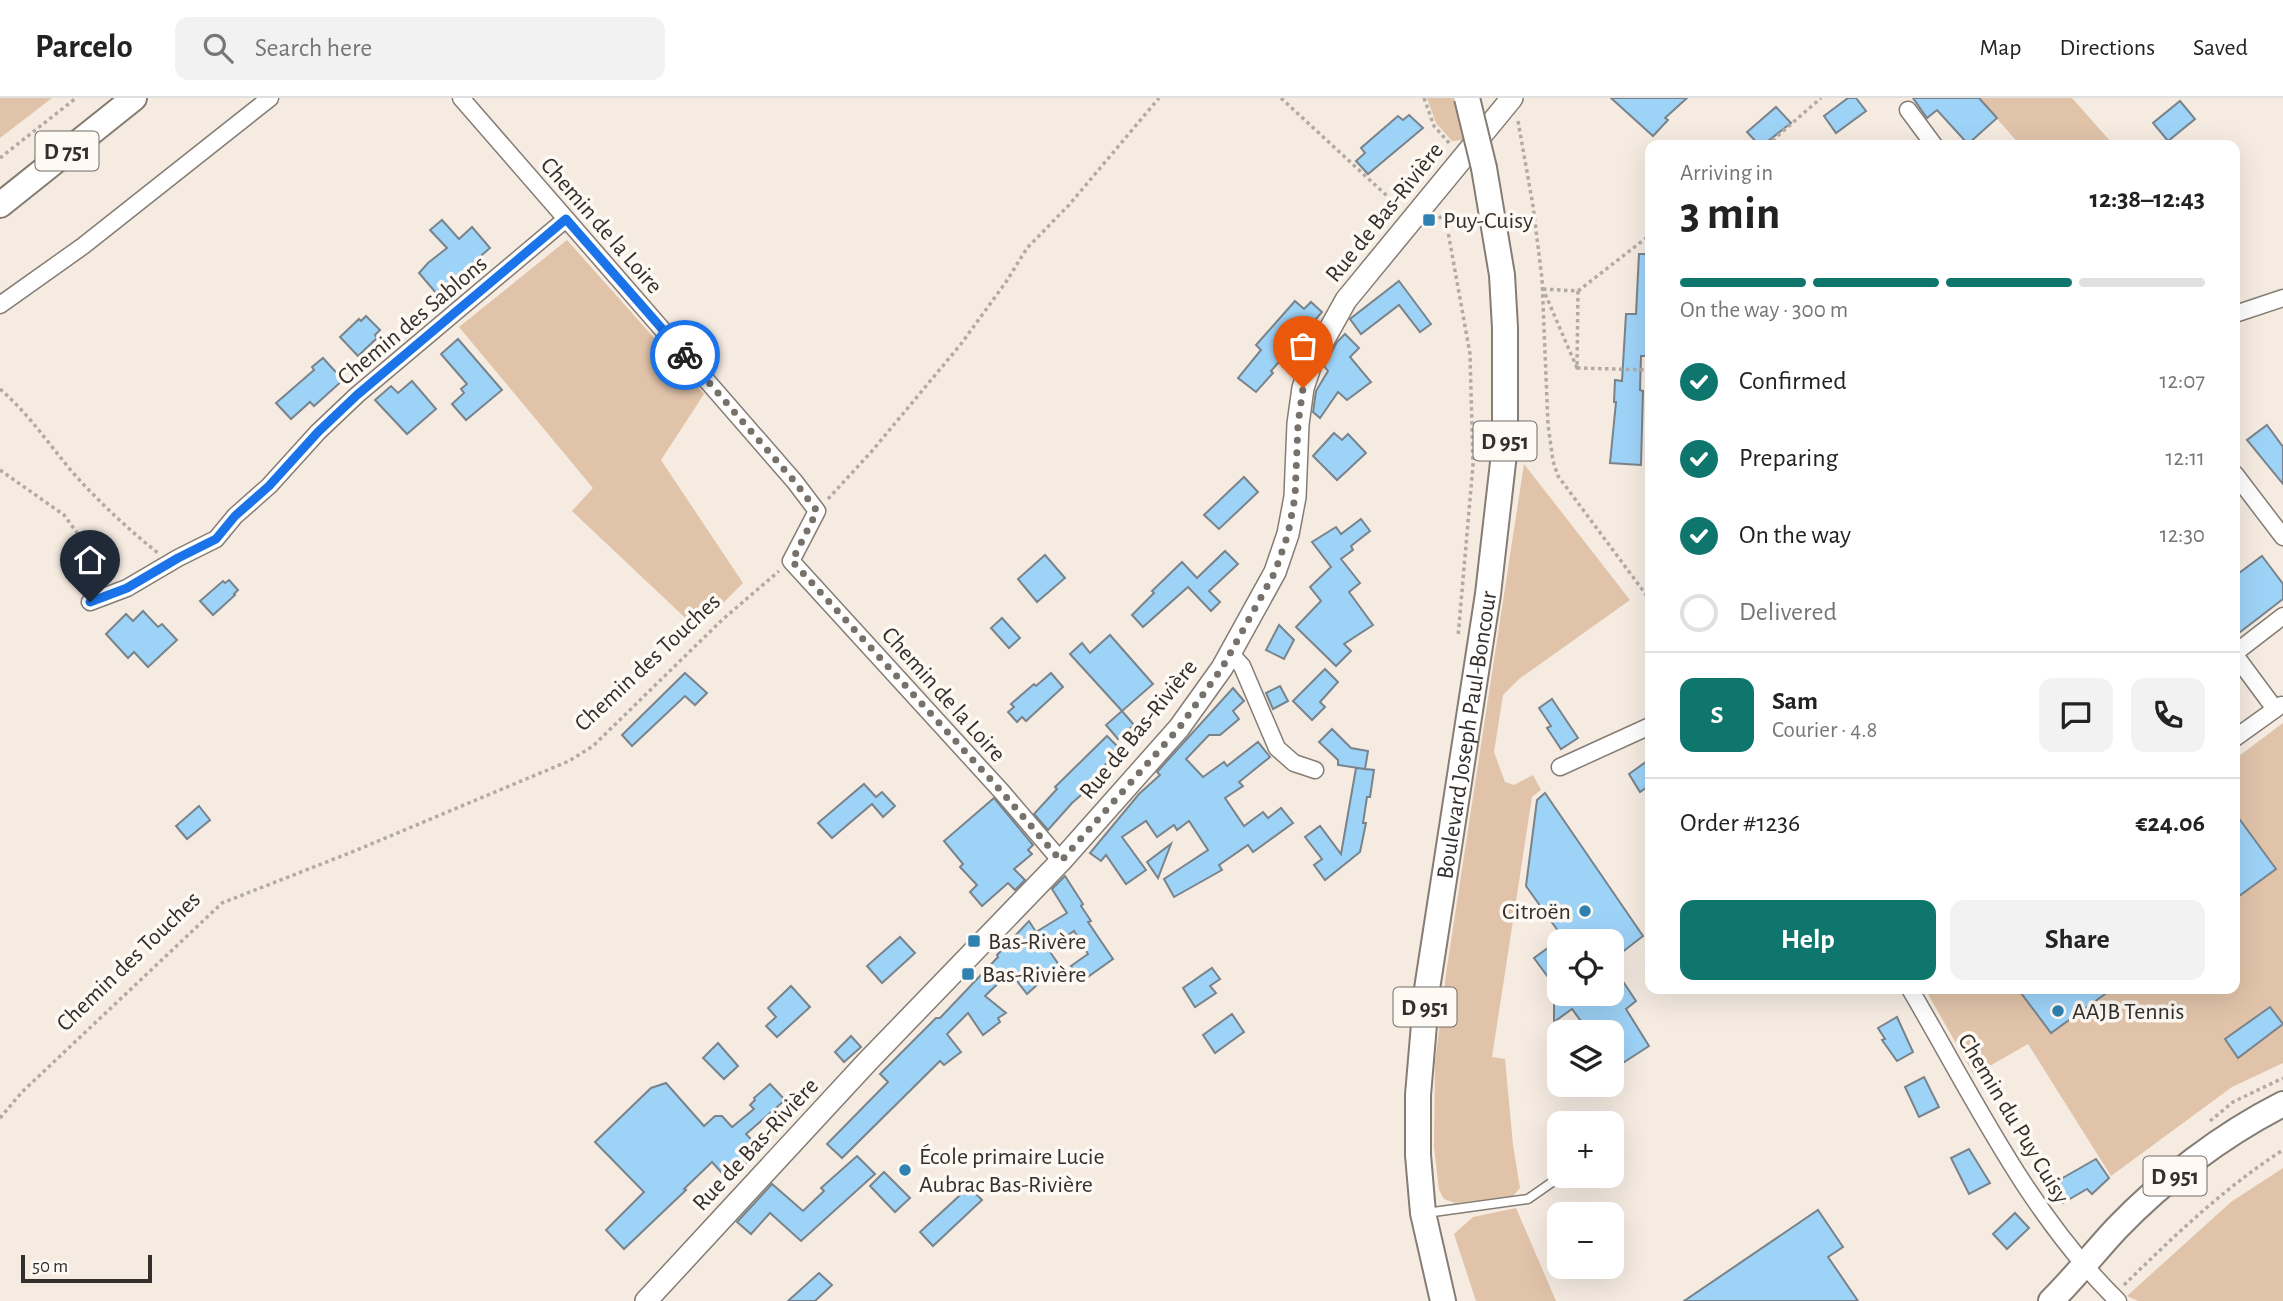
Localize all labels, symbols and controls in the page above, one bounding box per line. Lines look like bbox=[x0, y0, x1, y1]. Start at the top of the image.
search box bbox=[175, 17, 665, 80]
icon: search bbox=[199, 29, 237, 67]
text: Parcelo bbox=[35, 31, 133, 64]
text: Search here bbox=[255, 35, 372, 61]
text: Map bbox=[1979, 36, 2021, 60]
text: Directions bbox=[2059, 36, 2155, 60]
text: Saved bbox=[2193, 36, 2248, 60]
road number: D 751 bbox=[36, 132, 98, 170]
street label: Rue de Bas-Rivière bbox=[1321, 138, 1448, 287]
street label: Chemin de la Loire bbox=[536, 153, 667, 298]
text: Arriving in bbox=[1680, 162, 1773, 185]
text: 12:38–12:43 bbox=[2090, 186, 2205, 212]
text: 3 min bbox=[1680, 191, 1780, 237]
place label: Puy-Cuisy bbox=[1443, 209, 1533, 233]
marker: Puy-Cuisy bbox=[1421, 212, 1437, 228]
street label: Chemin des Sablons bbox=[333, 252, 492, 390]
text: On the way · 300 m bbox=[1680, 299, 1848, 322]
pin bbox=[1273, 316, 1333, 388]
courier bbox=[650, 320, 720, 390]
icon: bag bbox=[1284, 327, 1322, 365]
icon: bike bbox=[666, 336, 704, 374]
icon: check bbox=[1680, 363, 1718, 401]
text: Confirmed bbox=[1739, 368, 1847, 394]
text: 12:07 bbox=[2160, 370, 2205, 393]
road number: D 951 bbox=[1474, 422, 1536, 460]
icon: check bbox=[1680, 440, 1718, 478]
text: Preparing bbox=[1739, 445, 1838, 471]
text: 12:11 bbox=[2166, 447, 2205, 470]
icon: check bbox=[1680, 517, 1718, 555]
text: On the way bbox=[1739, 522, 1851, 548]
text: 12:30 bbox=[2160, 524, 2205, 547]
pin bbox=[60, 530, 120, 602]
icon: home bbox=[71, 541, 109, 579]
street label: Chemin des Touches bbox=[570, 589, 725, 736]
street label: Boulevard Joseph Paul-Boncour bbox=[1433, 589, 1501, 881]
text: Delivered bbox=[1739, 599, 1837, 625]
street label: Chemin de la Loire bbox=[877, 623, 1010, 767]
street label: Rue de Bas-Rivière bbox=[1075, 655, 1202, 804]
button: chat bbox=[2039, 678, 2113, 752]
button: phone bbox=[2131, 678, 2205, 752]
text: Sam bbox=[1772, 688, 1818, 714]
text: S bbox=[1711, 702, 1723, 728]
text: Courier · 4.8 bbox=[1772, 719, 1877, 742]
text: Order #1236 bbox=[1680, 810, 1800, 836]
text: €24.06 bbox=[2135, 810, 2205, 836]
street label: Chemin des Touches bbox=[52, 887, 205, 1036]
place label: Citroën bbox=[1502, 900, 1571, 924]
button: Help bbox=[1680, 900, 1936, 980]
button: Share bbox=[1950, 900, 2205, 980]
marker: Citroën bbox=[1577, 903, 1593, 919]
map controls bbox=[1547, 929, 1624, 1279]
button: locate bbox=[1547, 929, 1624, 1006]
place label: Bas-Rivère bbox=[988, 930, 1086, 954]
marker: Bas-Rivère bbox=[966, 933, 982, 949]
place label: Bas-Rivière bbox=[982, 963, 1086, 987]
marker: Bas-Rivière bbox=[960, 966, 976, 982]
road number: D 951 bbox=[1394, 988, 1456, 1026]
place label: AAJB Tennis bbox=[2072, 1000, 2185, 1024]
marker: AAJB Tennis bbox=[2050, 1003, 2066, 1019]
button: layers bbox=[1547, 1020, 1624, 1097]
street label: Chemin du Puy Cuisy bbox=[1953, 1029, 2073, 1208]
street label: Rue de Bas-Rivière bbox=[688, 1074, 823, 1216]
button: + bbox=[1547, 1111, 1624, 1188]
place label: École primaire Lucie Aubrac Bas-Rivière bbox=[919, 1143, 1105, 1197]
road number: D 951 bbox=[2144, 1156, 2206, 1196]
marker: École primaire Lucie Aubrac Bas-Rivière bbox=[897, 1162, 913, 1178]
button: − bbox=[1547, 1202, 1624, 1279]
scale bar bbox=[21, 1252, 152, 1284]
text: 50 m bbox=[32, 1257, 68, 1276]

